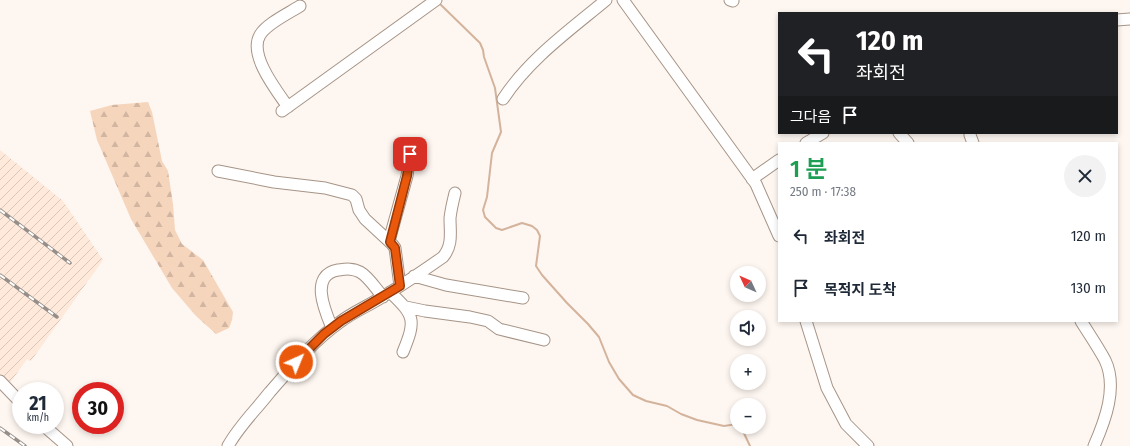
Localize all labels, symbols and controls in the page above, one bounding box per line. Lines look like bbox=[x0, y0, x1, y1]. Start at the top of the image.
text: 120 m bbox=[856, 24, 923, 57]
icon: left bbox=[790, 28, 842, 80]
text: 좌회전 bbox=[856, 62, 906, 84]
icon: arrive bbox=[839, 104, 861, 126]
text: 그다음 bbox=[790, 108, 831, 126]
pin bbox=[393, 137, 427, 171]
icon: arrive bbox=[399, 143, 421, 165]
text: 1 분 bbox=[790, 155, 827, 183]
button: close bbox=[1064, 155, 1106, 197]
text: 250 m · 17:38 bbox=[790, 184, 856, 199]
icon: left bbox=[790, 225, 812, 247]
text: 120 m bbox=[1071, 227, 1106, 245]
text: 좌회전 bbox=[824, 229, 865, 247]
north arrow bbox=[730, 266, 766, 302]
map controls bbox=[730, 266, 766, 434]
icon: arrive bbox=[790, 277, 812, 299]
text: 130 m bbox=[1071, 279, 1106, 297]
text: 목적지 도착 bbox=[824, 281, 896, 299]
button: sound bbox=[730, 310, 766, 346]
position arrow bbox=[275, 341, 317, 383]
button: + bbox=[730, 354, 766, 390]
speed limit sign: 30 bbox=[72, 382, 124, 434]
text: 21 bbox=[29, 391, 47, 415]
button: − bbox=[730, 398, 766, 434]
text: km/h bbox=[27, 412, 49, 424]

